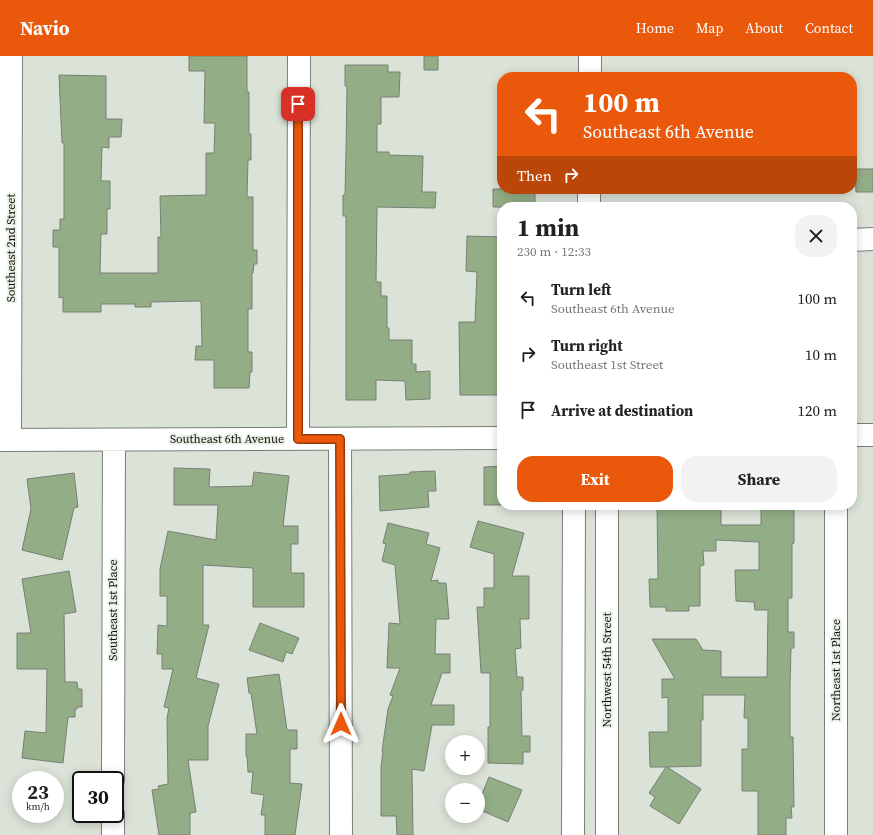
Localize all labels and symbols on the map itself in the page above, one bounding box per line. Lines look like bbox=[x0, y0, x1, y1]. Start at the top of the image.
pin bbox=[281, 87, 315, 121]
street label: Southeast 2nd Street bbox=[3, 194, 19, 302]
street label: Southeast 6th Avenue bbox=[170, 431, 284, 447]
street label: Southeast 1st Place bbox=[105, 559, 121, 661]
street label: Northwest 54th Street bbox=[599, 612, 615, 728]
street label: Northeast 1st Place bbox=[828, 619, 844, 721]
position arrow bbox=[320, 703, 362, 745]
speed limit sign: 30 bbox=[72, 771, 124, 823]

